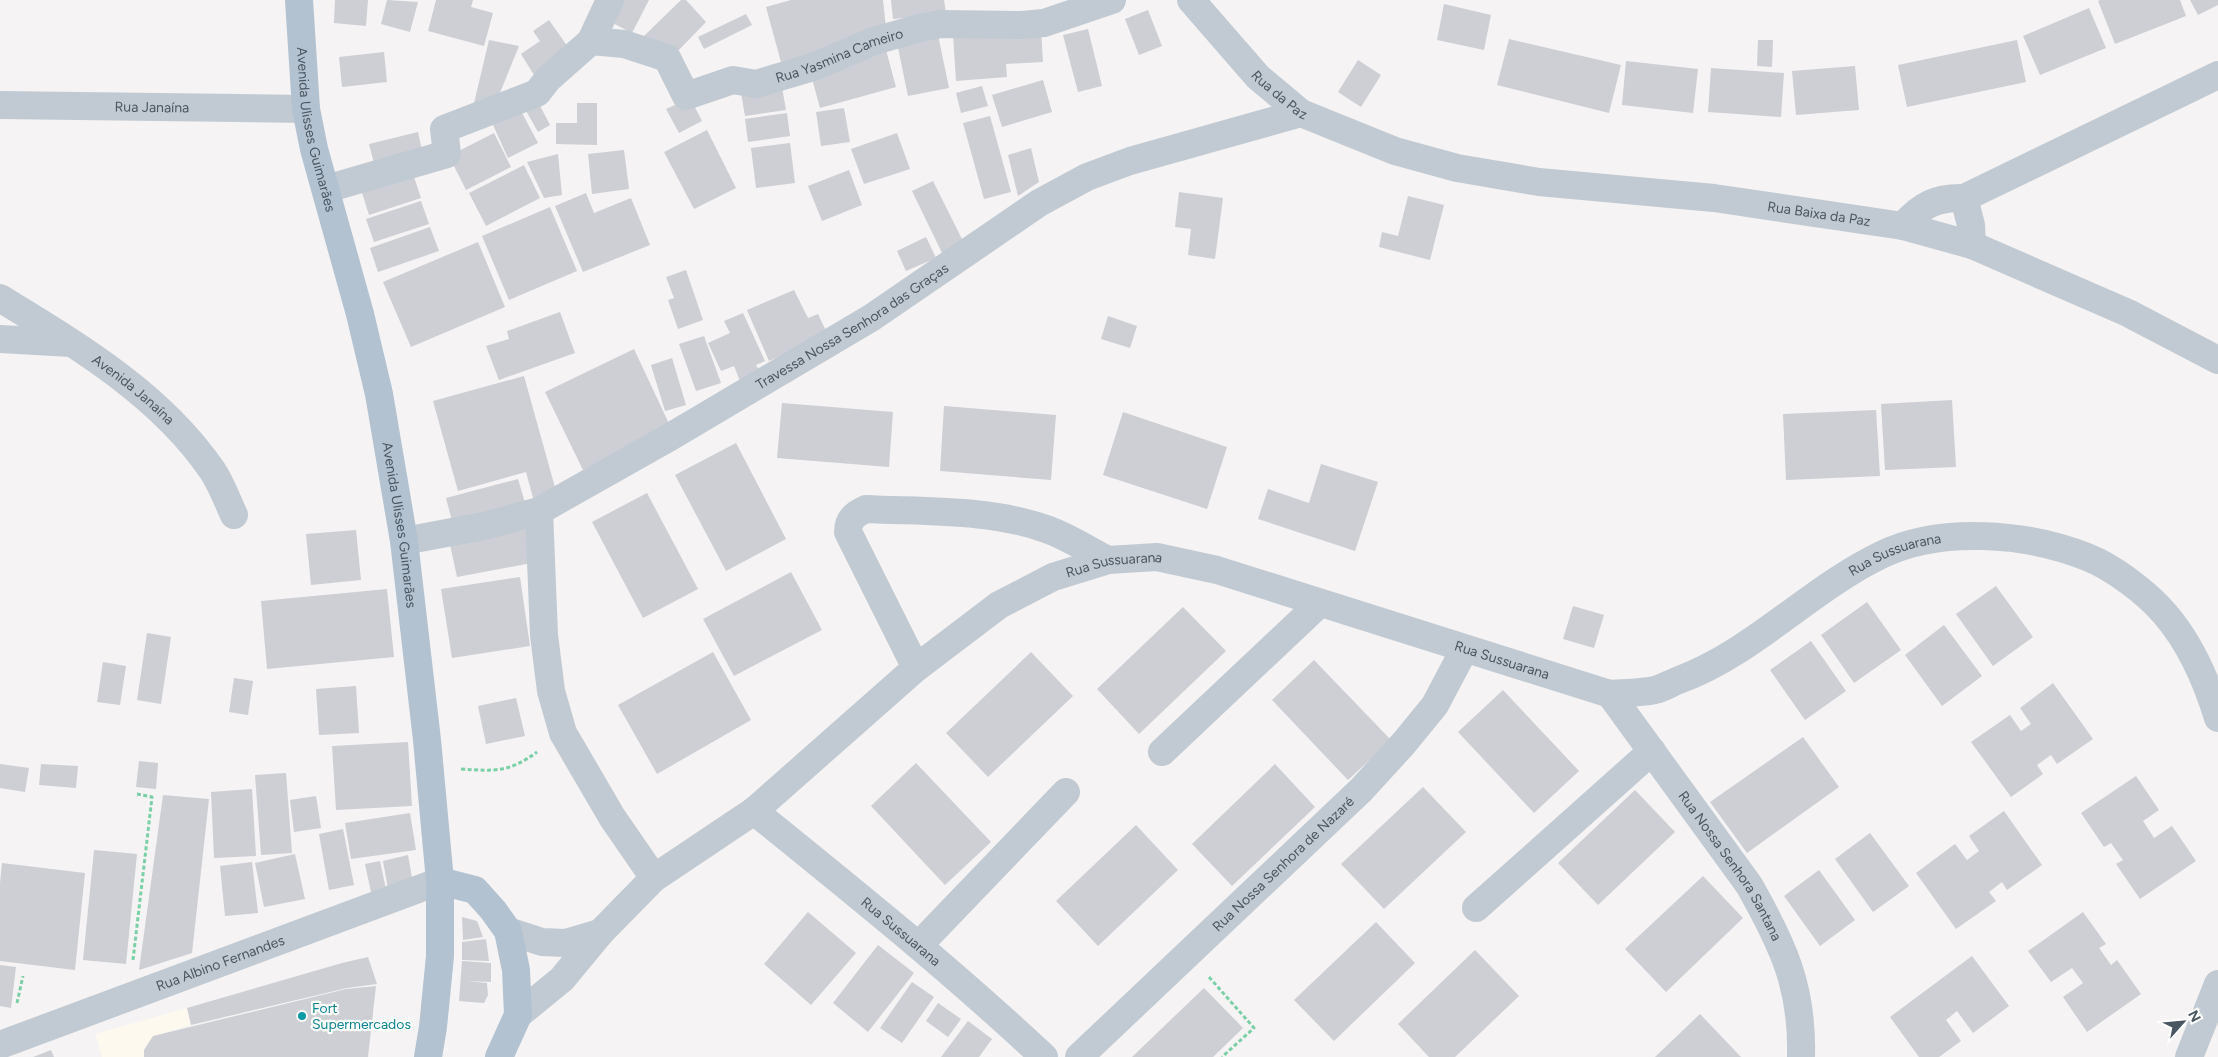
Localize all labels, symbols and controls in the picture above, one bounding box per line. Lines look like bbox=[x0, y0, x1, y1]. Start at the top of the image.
street label: Rua Yasmina Cameiro bbox=[773, 25, 905, 86]
street label: Avenida Ulisses Guimarães bbox=[294, 46, 340, 214]
street label: Rua da Paz bbox=[1248, 67, 1310, 123]
street label: Rua Janaína bbox=[115, 98, 189, 116]
street label: Rua Baixa da Paz bbox=[1766, 198, 1872, 230]
street label: Travessa Nossa Senhora das Graças bbox=[753, 259, 952, 393]
street label: Avenida Janaína bbox=[89, 351, 178, 428]
street label: Avenida Ulisses Guimarães bbox=[379, 440, 420, 609]
street label: Rua Sussuarana bbox=[1845, 530, 1942, 580]
street label: Rua Sussuarana bbox=[1064, 548, 1164, 581]
street label: Rua Sussuarana bbox=[1453, 637, 1552, 683]
street label: Rua Nossa Senhora Santana bbox=[1675, 788, 1785, 943]
street label: Rua Nossa Senhora de Nazaré bbox=[1209, 792, 1358, 935]
street label: Rua Sussuarana bbox=[858, 893, 944, 970]
street label: Rua Albino Fernandes bbox=[154, 931, 287, 995]
north arrow bbox=[2158, 997, 2208, 1047]
place label: Fort Supermercados bbox=[312, 1000, 411, 1033]
text: N bbox=[2184, 1008, 2204, 1025]
marker: Fort Supermercados bbox=[296, 1010, 308, 1022]

